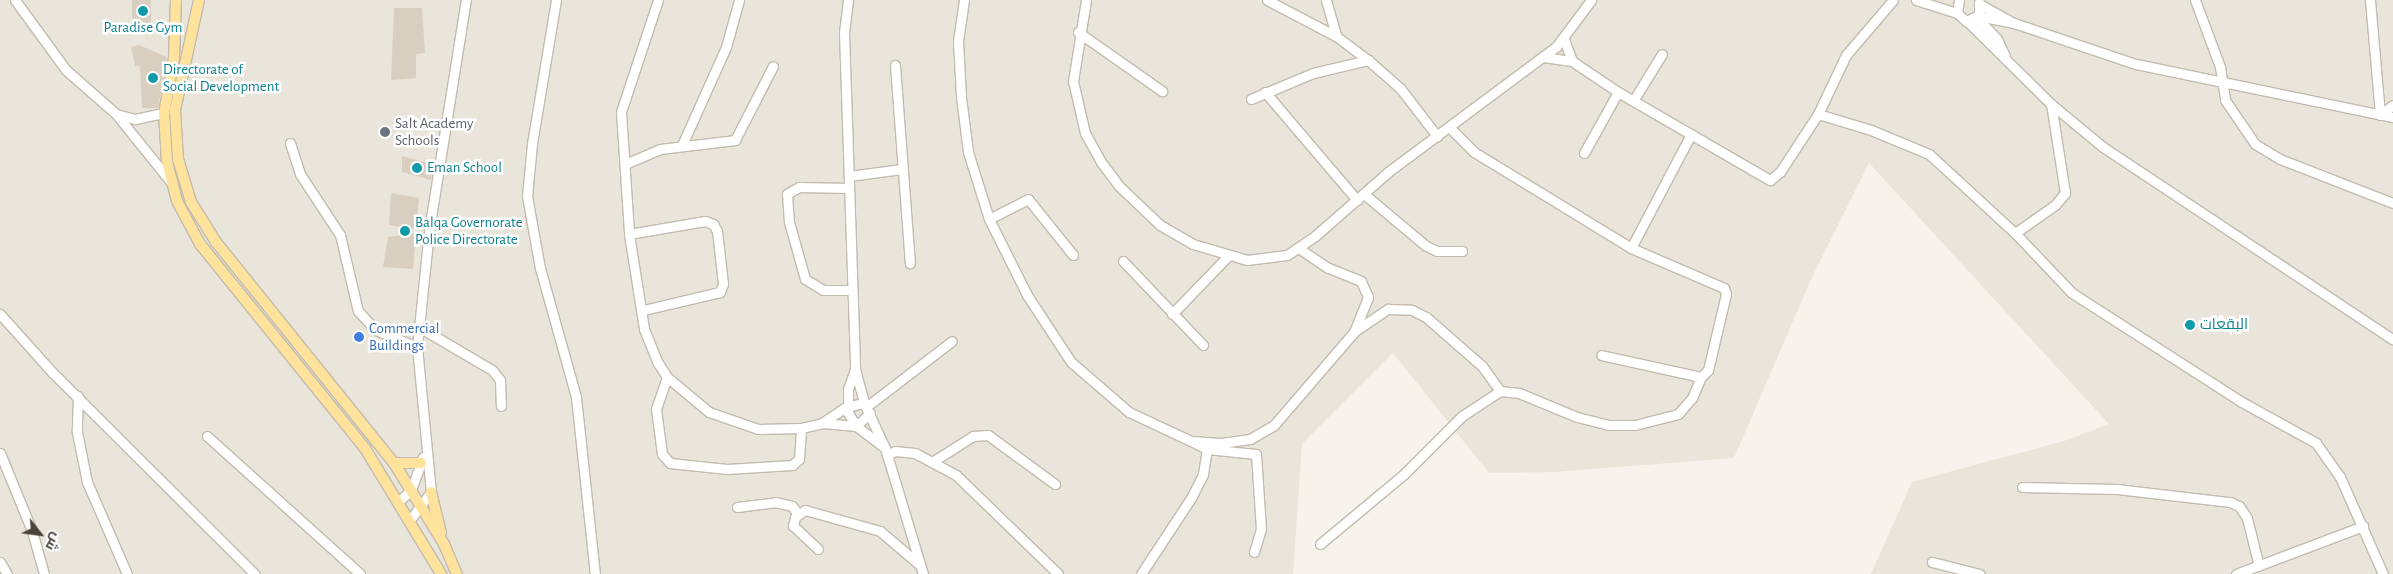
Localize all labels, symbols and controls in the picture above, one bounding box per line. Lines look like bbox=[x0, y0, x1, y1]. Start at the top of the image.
marker: Paradise Gym bbox=[137, 5, 149, 17]
place label: Paradise Gym bbox=[103, 19, 183, 37]
place label: Directorate of Social Development bbox=[163, 60, 279, 95]
marker: Directorate of Social Development bbox=[147, 72, 159, 84]
place label: Salt Academy Schools bbox=[395, 114, 473, 149]
marker: Salt Academy Schools bbox=[379, 126, 391, 138]
place label: Eman School bbox=[427, 159, 502, 177]
marker: Eman School bbox=[411, 162, 423, 174]
place label: Balqa Governorate Police Directorate bbox=[415, 213, 523, 248]
marker: Balqa Governorate Police Directorate bbox=[399, 225, 411, 237]
place label: البقعات bbox=[2200, 316, 2248, 334]
place label: Commercial Buildings bbox=[369, 319, 439, 354]
marker: البقعات bbox=[2184, 319, 2196, 331]
marker: Commercial Buildings bbox=[353, 331, 365, 343]
north arrow bbox=[15, 509, 65, 559]
text: ش bbox=[42, 530, 64, 553]

